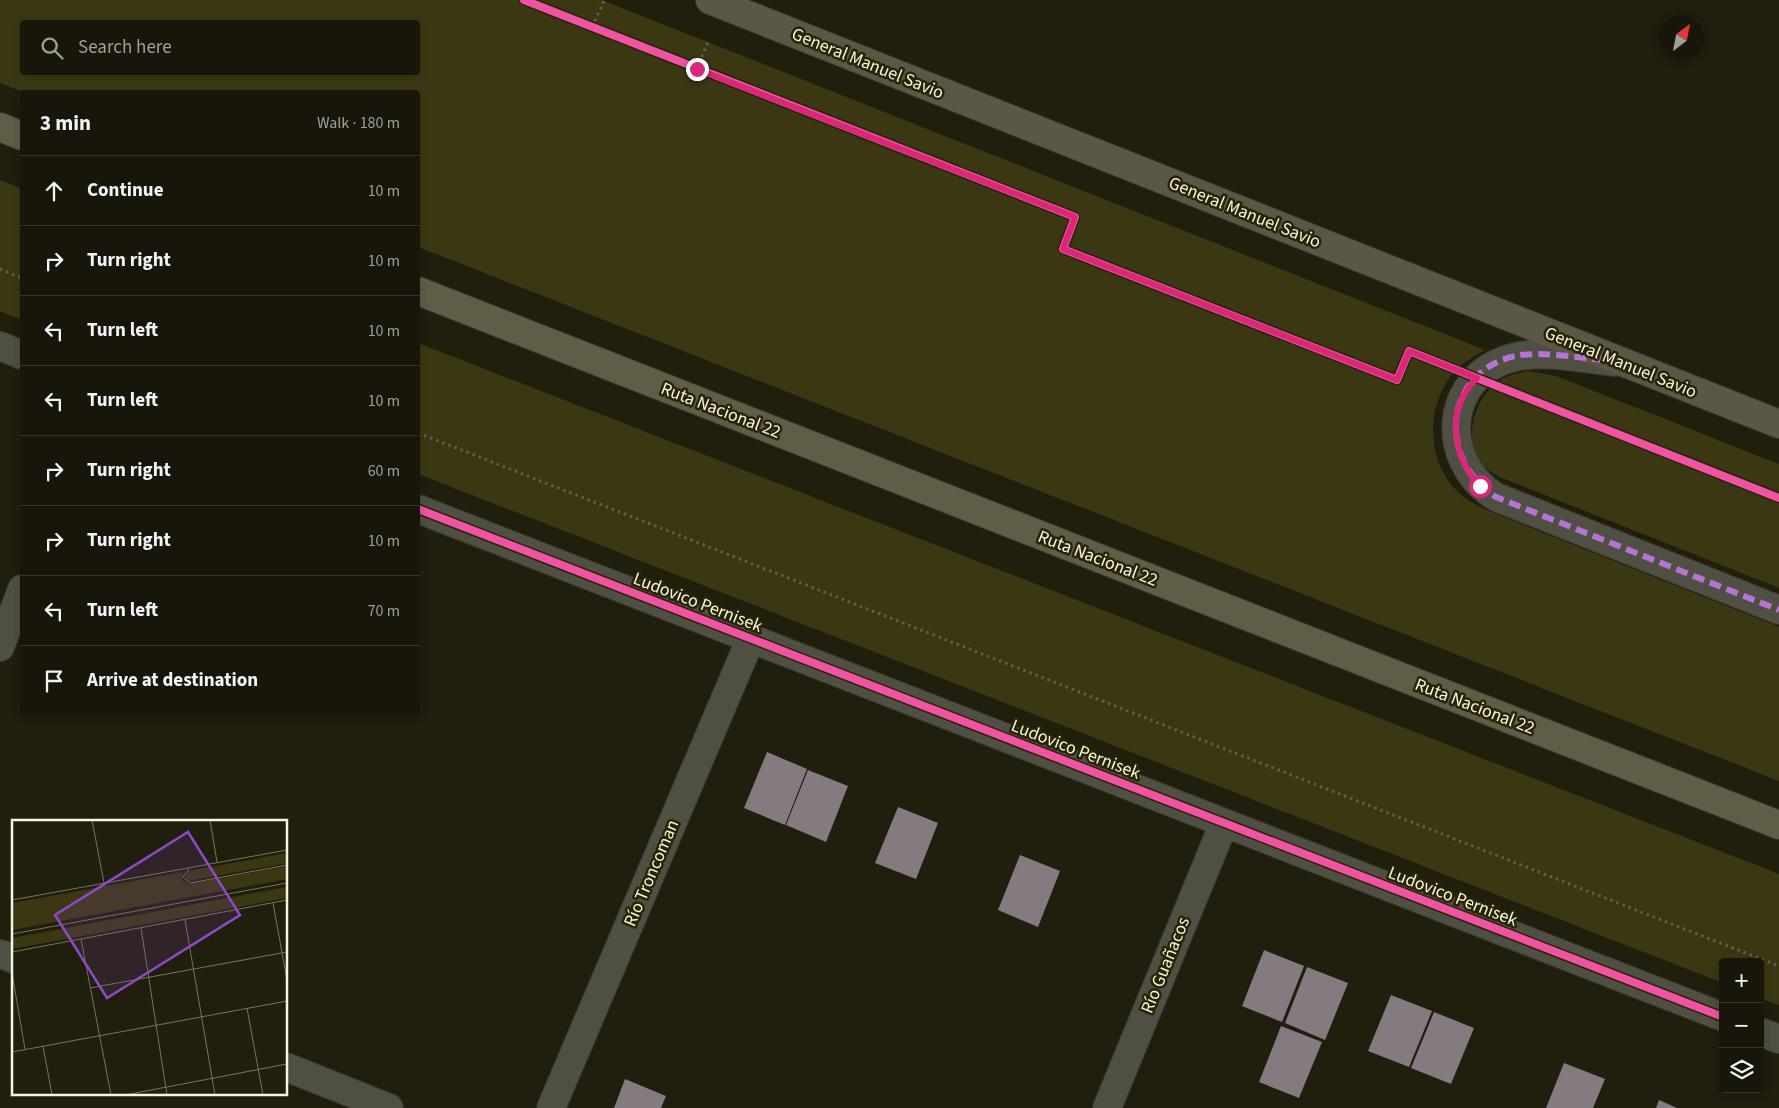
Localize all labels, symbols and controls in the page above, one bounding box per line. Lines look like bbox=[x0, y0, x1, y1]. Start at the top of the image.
north arrow bbox=[1659, 15, 1704, 60]
search box bbox=[20, 20, 420, 75]
street label: General Manuel Savio bbox=[788, 22, 948, 105]
icon: search bbox=[38, 34, 66, 62]
text: Search here bbox=[78, 34, 172, 61]
route end bbox=[686, 58, 709, 81]
text: 3 min bbox=[40, 108, 91, 138]
text: Walk · 180 m bbox=[317, 112, 400, 134]
street label: General Manuel Savio bbox=[1165, 171, 1325, 254]
icon: ahead bbox=[40, 177, 68, 205]
text: Continue bbox=[87, 177, 164, 204]
text: 10 m bbox=[368, 180, 400, 202]
icon: right bbox=[40, 247, 68, 275]
text: Turn right bbox=[87, 247, 171, 274]
text: 10 m bbox=[368, 250, 400, 272]
icon: left bbox=[40, 317, 68, 345]
text: Turn left bbox=[87, 317, 158, 344]
text: 10 m bbox=[368, 320, 400, 342]
street label: General Manuel Savio bbox=[1541, 321, 1701, 404]
street label: Ruta Nacional 22 bbox=[657, 376, 784, 445]
icon: left bbox=[40, 387, 68, 415]
text: Turn left bbox=[87, 387, 158, 414]
text: 10 m bbox=[368, 390, 400, 412]
icon: right bbox=[40, 457, 68, 485]
text: Turn right bbox=[87, 457, 171, 484]
text: 60 m bbox=[368, 460, 400, 482]
route start bbox=[1469, 475, 1492, 498]
street label: Ruta Nacional 22 bbox=[1034, 524, 1161, 593]
icon: right bbox=[40, 527, 68, 555]
text: Turn right bbox=[87, 527, 171, 554]
text: 10 m bbox=[368, 530, 400, 552]
street label: Ludovico Pernisek bbox=[630, 566, 766, 639]
icon: left bbox=[40, 597, 68, 625]
text: Turn left bbox=[87, 597, 158, 624]
text: 70 m bbox=[368, 600, 400, 622]
icon: arrive bbox=[40, 667, 68, 695]
text: Arrive at destination bbox=[87, 667, 258, 694]
street label: Ruta Nacional 22 bbox=[1411, 672, 1538, 741]
street label: Ludovico Pernisek bbox=[1008, 713, 1144, 786]
street label: Río Troncoman bbox=[618, 816, 685, 931]
inset map bbox=[12, 820, 288, 1096]
street label: Ludovico Pernisek bbox=[1385, 860, 1521, 933]
street label: Río Guañacos bbox=[1135, 913, 1196, 1017]
map controls bbox=[1719, 958, 1764, 1093]
button: + bbox=[1719, 958, 1764, 1003]
button: − bbox=[1719, 1003, 1764, 1048]
button: layers bbox=[1719, 1048, 1764, 1093]

